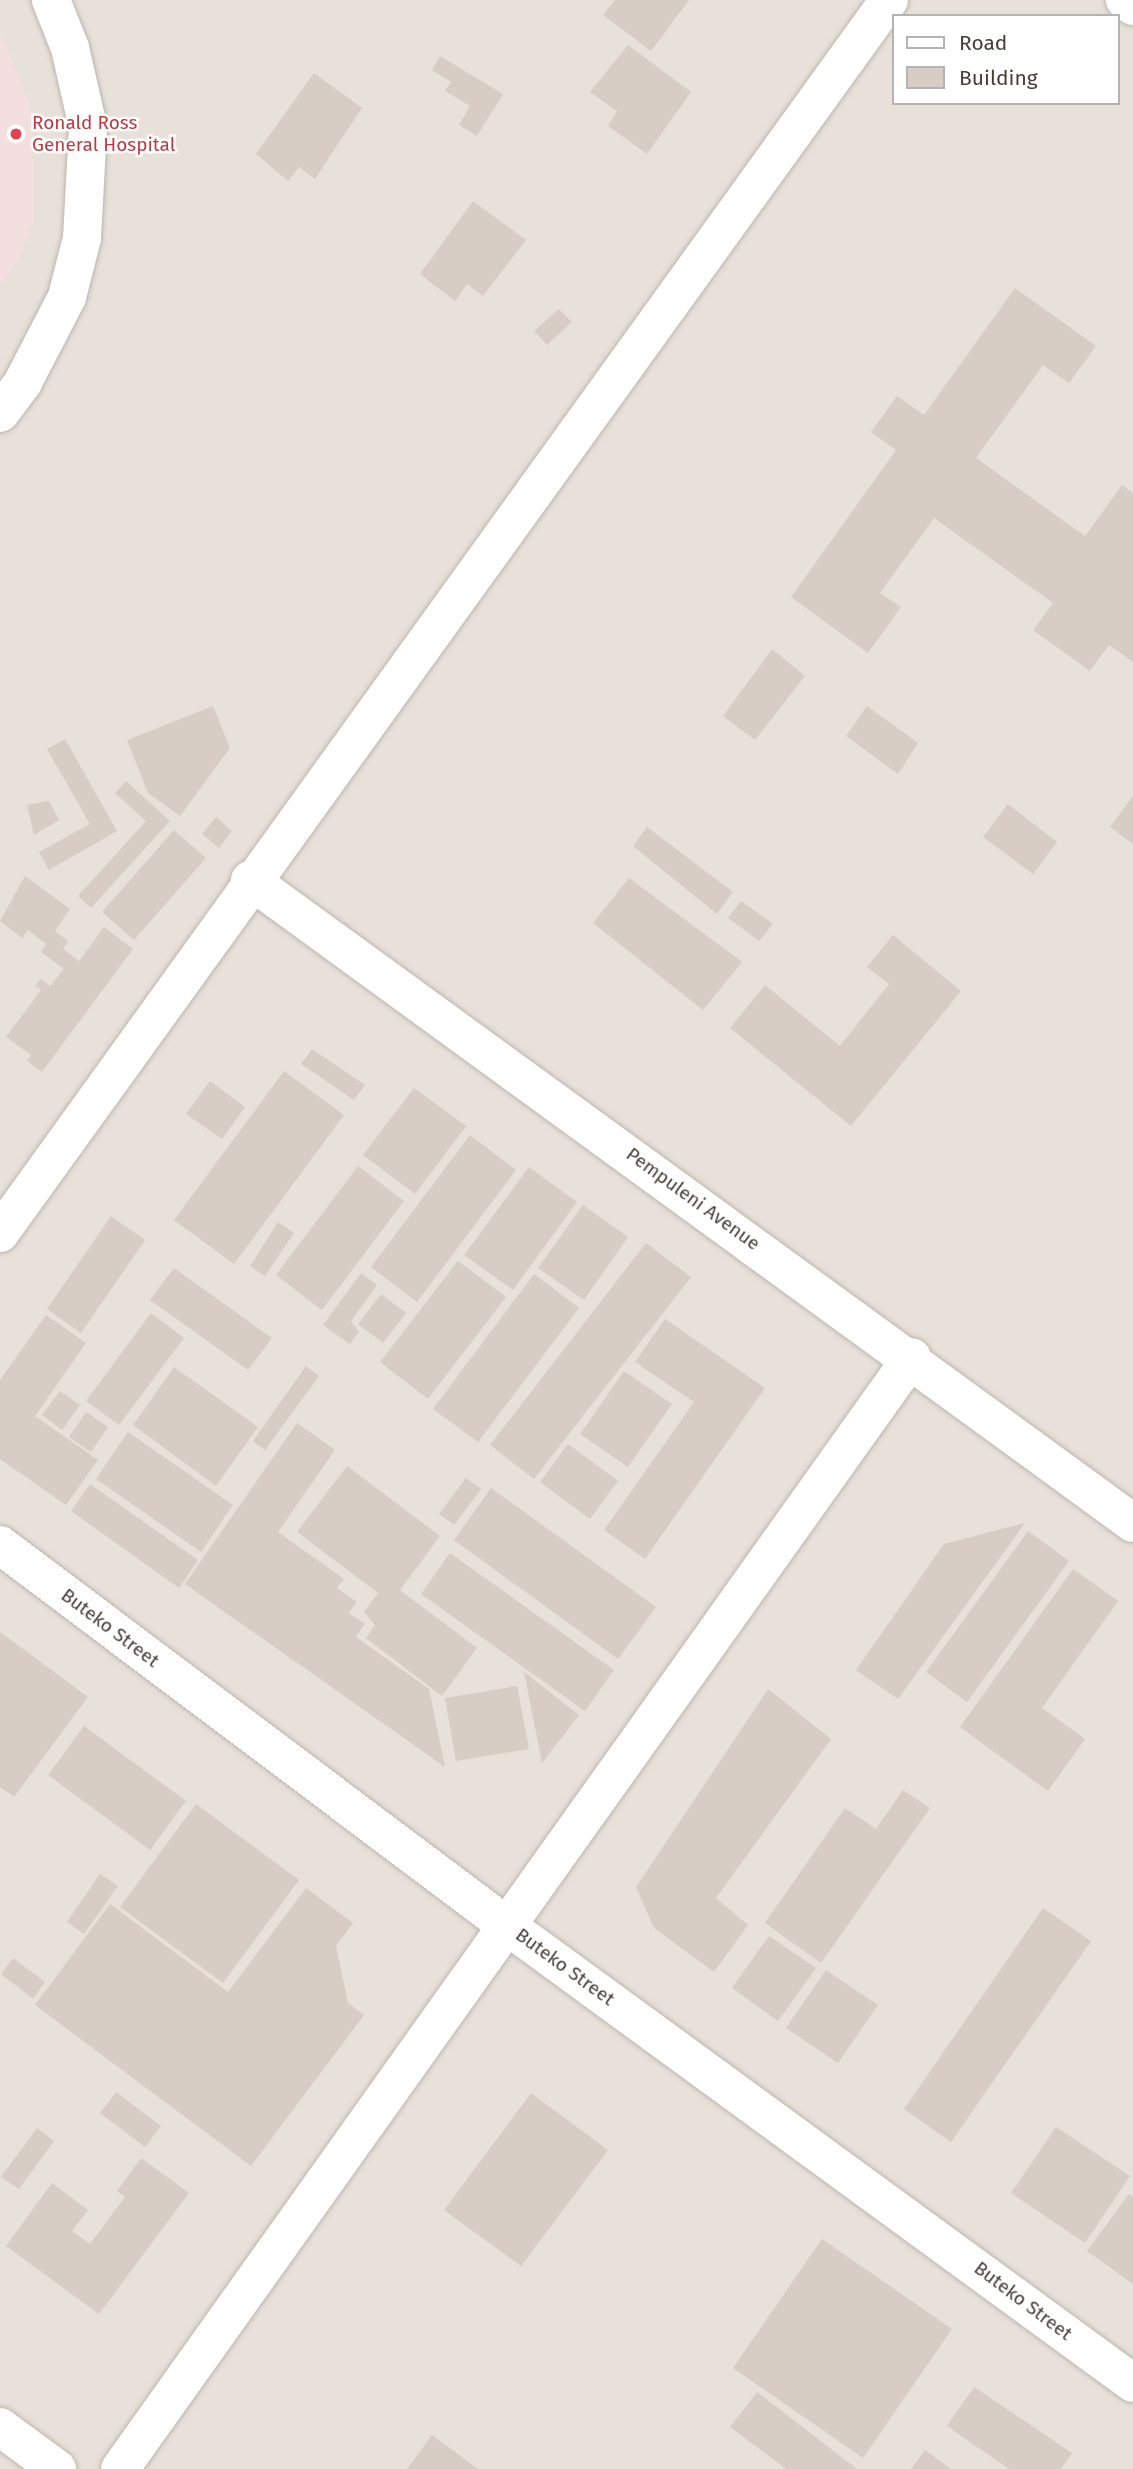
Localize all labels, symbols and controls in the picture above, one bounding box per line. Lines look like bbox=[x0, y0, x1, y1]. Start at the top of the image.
legend bbox=[892, 14, 1119, 105]
text: Road bbox=[959, 30, 1007, 56]
text: Building bbox=[959, 65, 1038, 91]
place label: Ronald Ross General Hospital bbox=[32, 112, 175, 156]
marker: Ronald Ross General Hospital bbox=[6, 124, 26, 144]
street label: Pempuleni Avenue bbox=[622, 1143, 764, 1255]
street label: Buteko Street bbox=[57, 1584, 163, 1672]
street label: Buteko Street bbox=[511, 1923, 619, 2011]
street label: Buteko Street bbox=[970, 2257, 1076, 2345]

